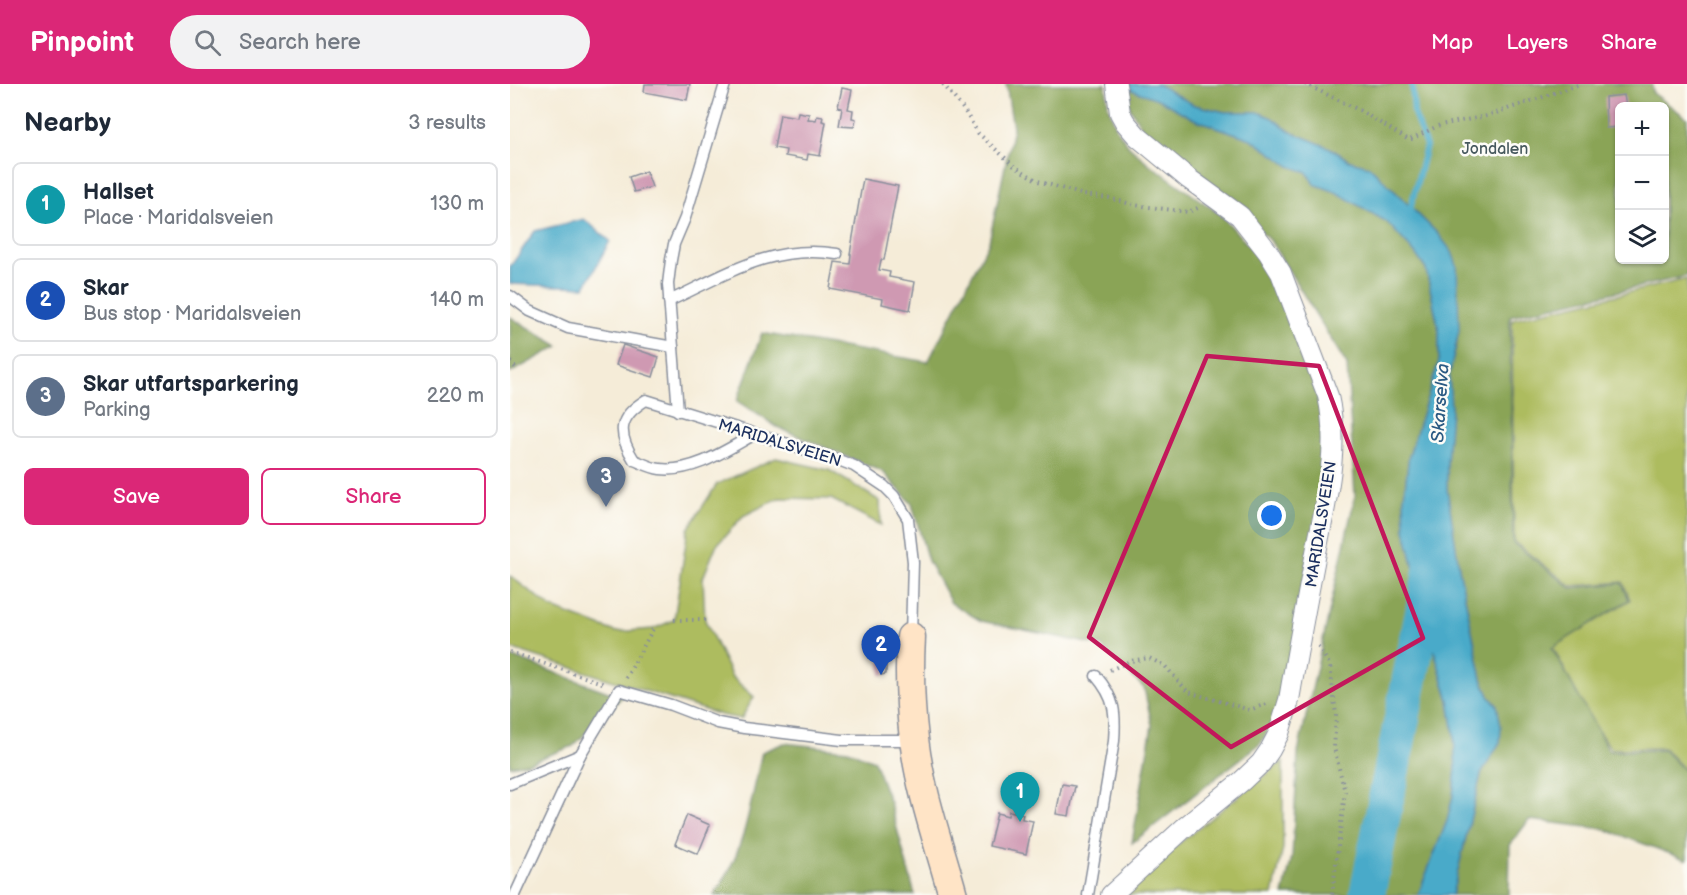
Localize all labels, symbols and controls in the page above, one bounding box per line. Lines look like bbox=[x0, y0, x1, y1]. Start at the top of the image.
search box bbox=[170, 15, 590, 69]
text: Pinpoint bbox=[30, 26, 134, 59]
icon: search bbox=[191, 26, 224, 59]
text: Search here bbox=[239, 29, 361, 56]
text: Map bbox=[1431, 30, 1473, 55]
text: Layers bbox=[1506, 30, 1568, 55]
text: Share bbox=[1601, 30, 1657, 55]
map controls bbox=[1615, 102, 1669, 264]
button: + bbox=[1615, 102, 1669, 156]
text: Nearby bbox=[24, 108, 111, 139]
text: 3 results bbox=[408, 111, 486, 135]
park label: Jondalen bbox=[1462, 140, 1528, 159]
button: − bbox=[1615, 156, 1669, 210]
text: Hallset bbox=[83, 179, 154, 206]
text: 1 bbox=[41, 192, 50, 216]
text: 130 m bbox=[430, 192, 484, 216]
text: Place · Maridalsveien bbox=[83, 206, 273, 230]
button: layers bbox=[1615, 210, 1669, 264]
text: Skar bbox=[83, 275, 129, 302]
text: 2 bbox=[40, 288, 51, 312]
text: 140 m bbox=[430, 288, 484, 312]
text: Bus stop · Maridalsveien bbox=[83, 302, 301, 326]
water label: Skarselva bbox=[1427, 363, 1454, 443]
text: Skar utfartsparkering bbox=[83, 371, 299, 398]
text: 3 bbox=[40, 384, 51, 408]
text: 220 m bbox=[427, 384, 484, 408]
text: Parking bbox=[83, 398, 151, 422]
street label: MARIDALSVEIEN bbox=[716, 416, 843, 471]
pin: 3 bbox=[586, 458, 626, 507]
street label: MARIDALSVEIEN bbox=[1302, 460, 1341, 589]
button: Save bbox=[24, 468, 249, 525]
button: Share bbox=[261, 468, 486, 525]
your location bbox=[1257, 501, 1286, 530]
pin: 2 bbox=[862, 626, 901, 675]
pin: 1 bbox=[1000, 772, 1040, 822]

